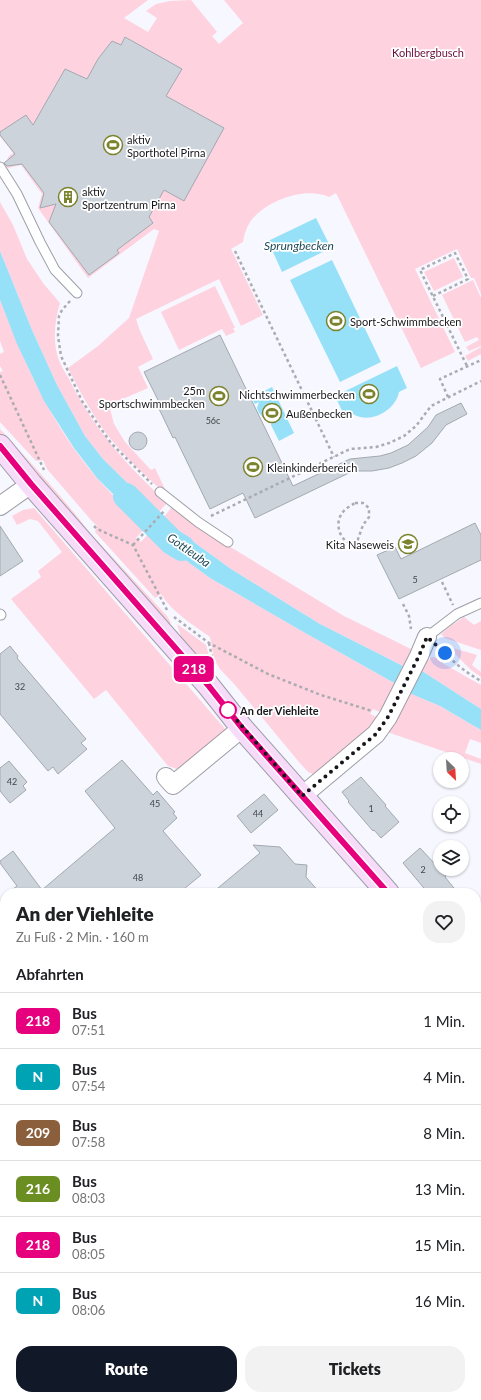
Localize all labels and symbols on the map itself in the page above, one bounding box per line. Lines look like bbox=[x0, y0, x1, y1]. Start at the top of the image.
park label: Kohlbergbusch bbox=[392, 46, 464, 59]
place label: aktiv Sporthotel Pirna bbox=[127, 133, 205, 159]
sports icon: aktiv Sporthotel Pirna bbox=[102, 134, 124, 156]
place label: aktiv Sportzentrum Pirna bbox=[82, 185, 176, 211]
building icon: aktiv Sportzentrum Pirna bbox=[57, 186, 79, 208]
water label: Sprungbecken bbox=[264, 238, 334, 253]
sports icon: Sport-Schwimmbecken bbox=[325, 310, 347, 332]
place label: Sport-Schwimmbecken bbox=[350, 315, 461, 328]
sports icon: Nichtschwimmerbecken bbox=[358, 383, 380, 405]
place label: 25m Sportschwimmbecken bbox=[99, 384, 205, 410]
sports icon: 25m Sportschwimmbecken bbox=[208, 385, 230, 407]
place label: Nichtschwimmerbecken bbox=[239, 388, 355, 401]
sports icon: Außenbecken bbox=[261, 402, 283, 424]
place label: Außenbecken bbox=[286, 407, 352, 420]
house number: 56c bbox=[206, 415, 221, 426]
sports icon: Kleinkinderbereich bbox=[242, 456, 264, 478]
place label: Kleinkinderbereich bbox=[267, 461, 357, 474]
water label: Gottleuba bbox=[164, 530, 214, 570]
school or university icon: Kita Naseweis bbox=[397, 533, 419, 555]
place label: Kita Naseweis bbox=[326, 538, 394, 551]
house number: 5 bbox=[412, 574, 418, 585]
your location bbox=[435, 643, 455, 663]
line badge: 218 bbox=[171, 656, 217, 682]
house number: 32 bbox=[15, 681, 25, 692]
marker: An der Viehleite bbox=[219, 701, 237, 719]
place label: An der Viehleite bbox=[239, 704, 319, 717]
north arrow bbox=[433, 752, 469, 788]
house number: 42 bbox=[7, 776, 17, 787]
house number: 45 bbox=[150, 798, 160, 809]
house number: 1 bbox=[368, 803, 374, 814]
house number: 44 bbox=[253, 808, 263, 819]
house number: 2 bbox=[420, 864, 426, 875]
house number: 48 bbox=[133, 872, 143, 883]

